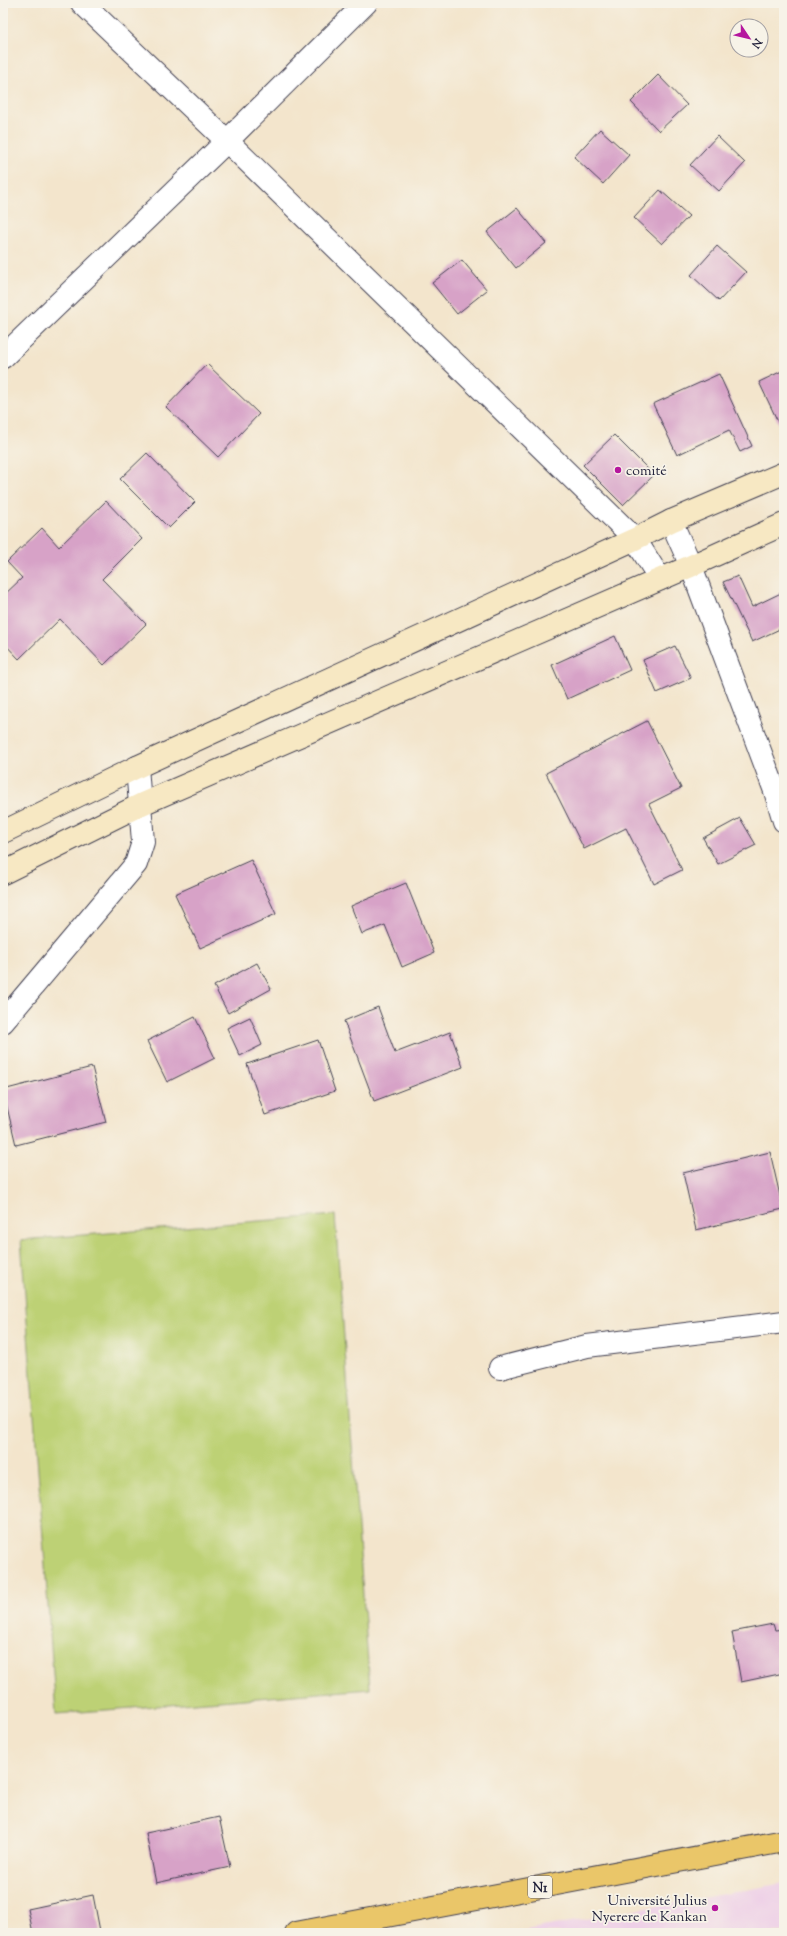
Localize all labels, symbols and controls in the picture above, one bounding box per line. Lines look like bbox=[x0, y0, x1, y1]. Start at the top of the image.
north arrow bbox=[729, 18, 769, 58]
text: N bbox=[747, 34, 766, 52]
place label: comité bbox=[626, 462, 667, 482]
marker: comité bbox=[613, 465, 623, 475]
road number: N1 bbox=[528, 1876, 552, 1898]
place label: Université Julius Nyerere de Kankan bbox=[592, 1892, 707, 1928]
marker: Université Julius Nyerere de Kankan bbox=[710, 1903, 720, 1913]

